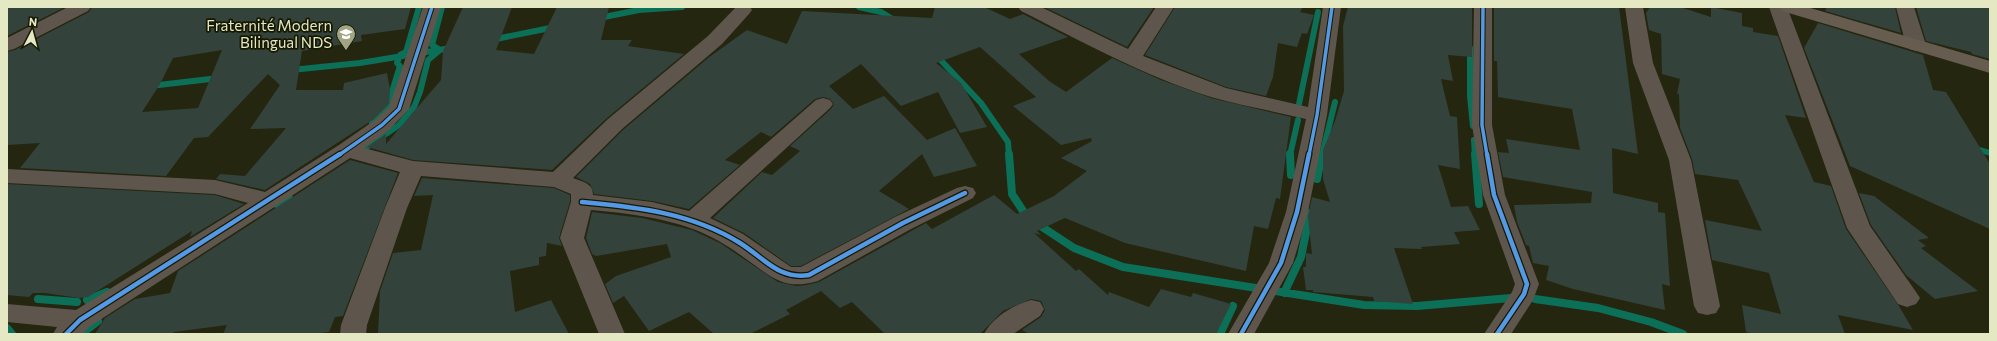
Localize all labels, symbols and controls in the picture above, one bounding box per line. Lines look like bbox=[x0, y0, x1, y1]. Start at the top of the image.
north arrow bbox=[12, 12, 52, 52]
text: N bbox=[28, 15, 38, 28]
place label: Fraternité Modern Bilingual NDS bbox=[206, 16, 332, 51]
school or university icon: Fraternité Modern Bilingual NDS bbox=[335, 23, 357, 51]

